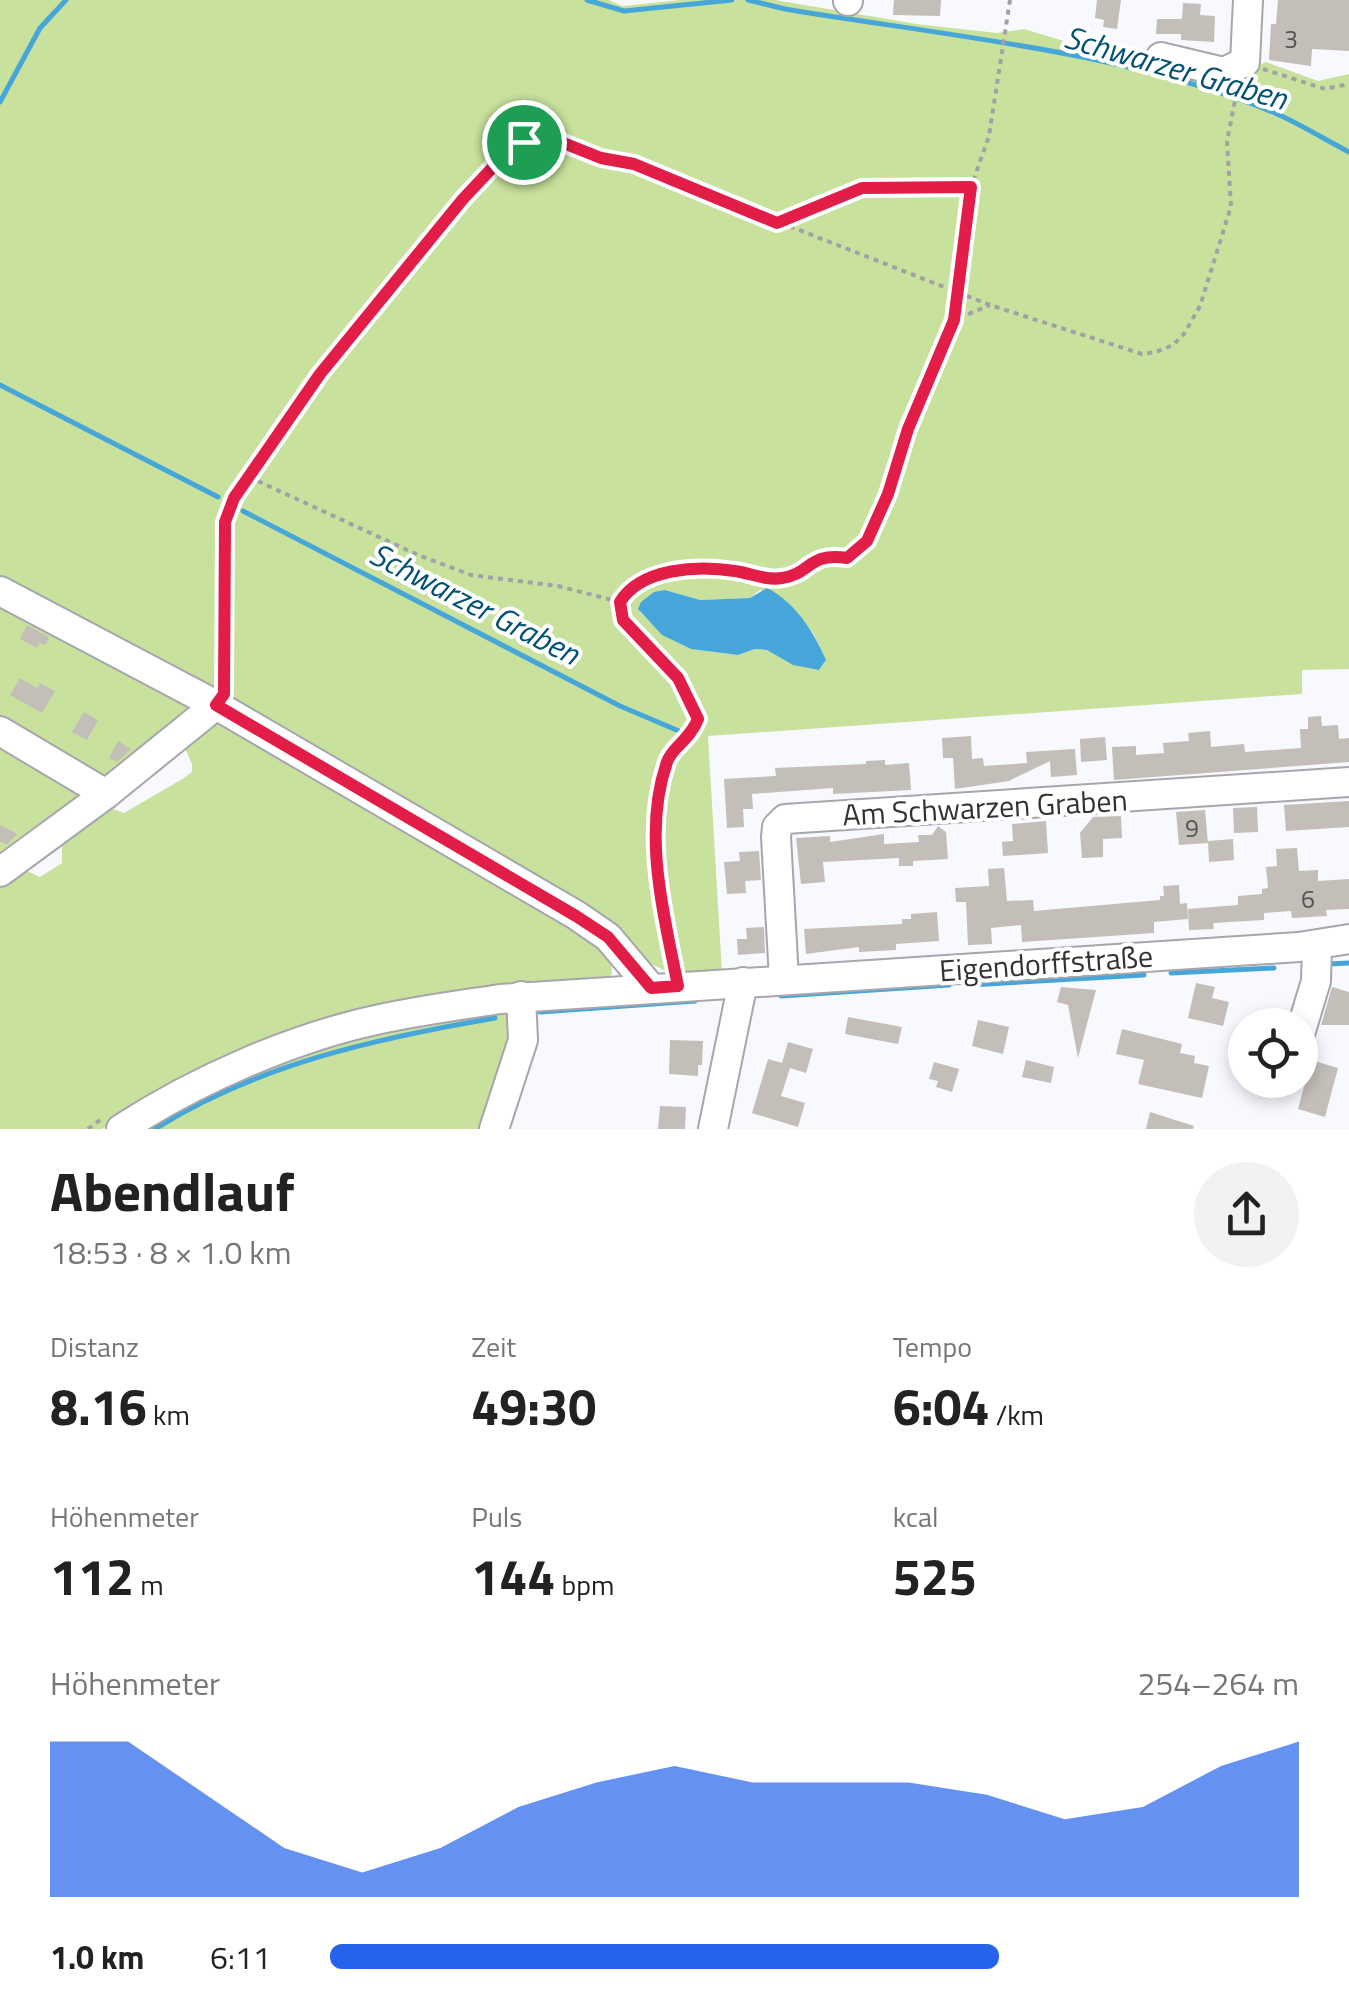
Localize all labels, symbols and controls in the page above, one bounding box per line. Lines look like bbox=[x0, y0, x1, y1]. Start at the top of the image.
water label: Schwarzer Graben bbox=[1059, 12, 1294, 122]
house number: 3 bbox=[1284, 20, 1298, 58]
pin bbox=[482, 100, 567, 185]
icon: arrive bbox=[497, 115, 552, 170]
water label: Schwarzer Graben bbox=[362, 529, 589, 677]
street label: Am Schwarzen Graben bbox=[841, 777, 1129, 837]
house number: 9 bbox=[1185, 809, 1199, 847]
house number: 6 bbox=[1301, 880, 1315, 918]
street label: Eigendorffstraße bbox=[938, 933, 1154, 993]
map controls bbox=[1228, 1008, 1318, 1098]
button: locate bbox=[1228, 1008, 1318, 1098]
text: Abendlauf bbox=[50, 1149, 295, 1232]
button: share bbox=[1194, 1162, 1299, 1267]
text: 18:53 · 8 × 1.0 km bbox=[50, 1228, 291, 1276]
text: Distanz bbox=[50, 1325, 139, 1368]
text: Zeit bbox=[471, 1325, 516, 1368]
text: Tempo bbox=[893, 1325, 972, 1368]
text: 8.16 bbox=[50, 1368, 147, 1444]
text: 49:30 bbox=[471, 1368, 596, 1444]
text: 6:04 bbox=[893, 1368, 989, 1444]
text: km bbox=[147, 1393, 190, 1436]
text: /km bbox=[989, 1393, 1044, 1436]
text: Höhenmeter bbox=[50, 1495, 199, 1538]
text: Puls bbox=[471, 1495, 522, 1538]
text: kcal bbox=[893, 1495, 938, 1538]
text: 112 bbox=[50, 1538, 134, 1614]
text: 144 bbox=[471, 1538, 555, 1614]
text: 525 bbox=[893, 1538, 977, 1614]
text: m bbox=[134, 1563, 164, 1606]
text: bpm bbox=[555, 1563, 614, 1606]
text: Höhenmeter bbox=[50, 1659, 220, 1707]
text: 254–264 m bbox=[1137, 1659, 1299, 1707]
text: 1.0 km bbox=[50, 1933, 144, 1981]
text: 6:11 bbox=[210, 1933, 271, 1981]

